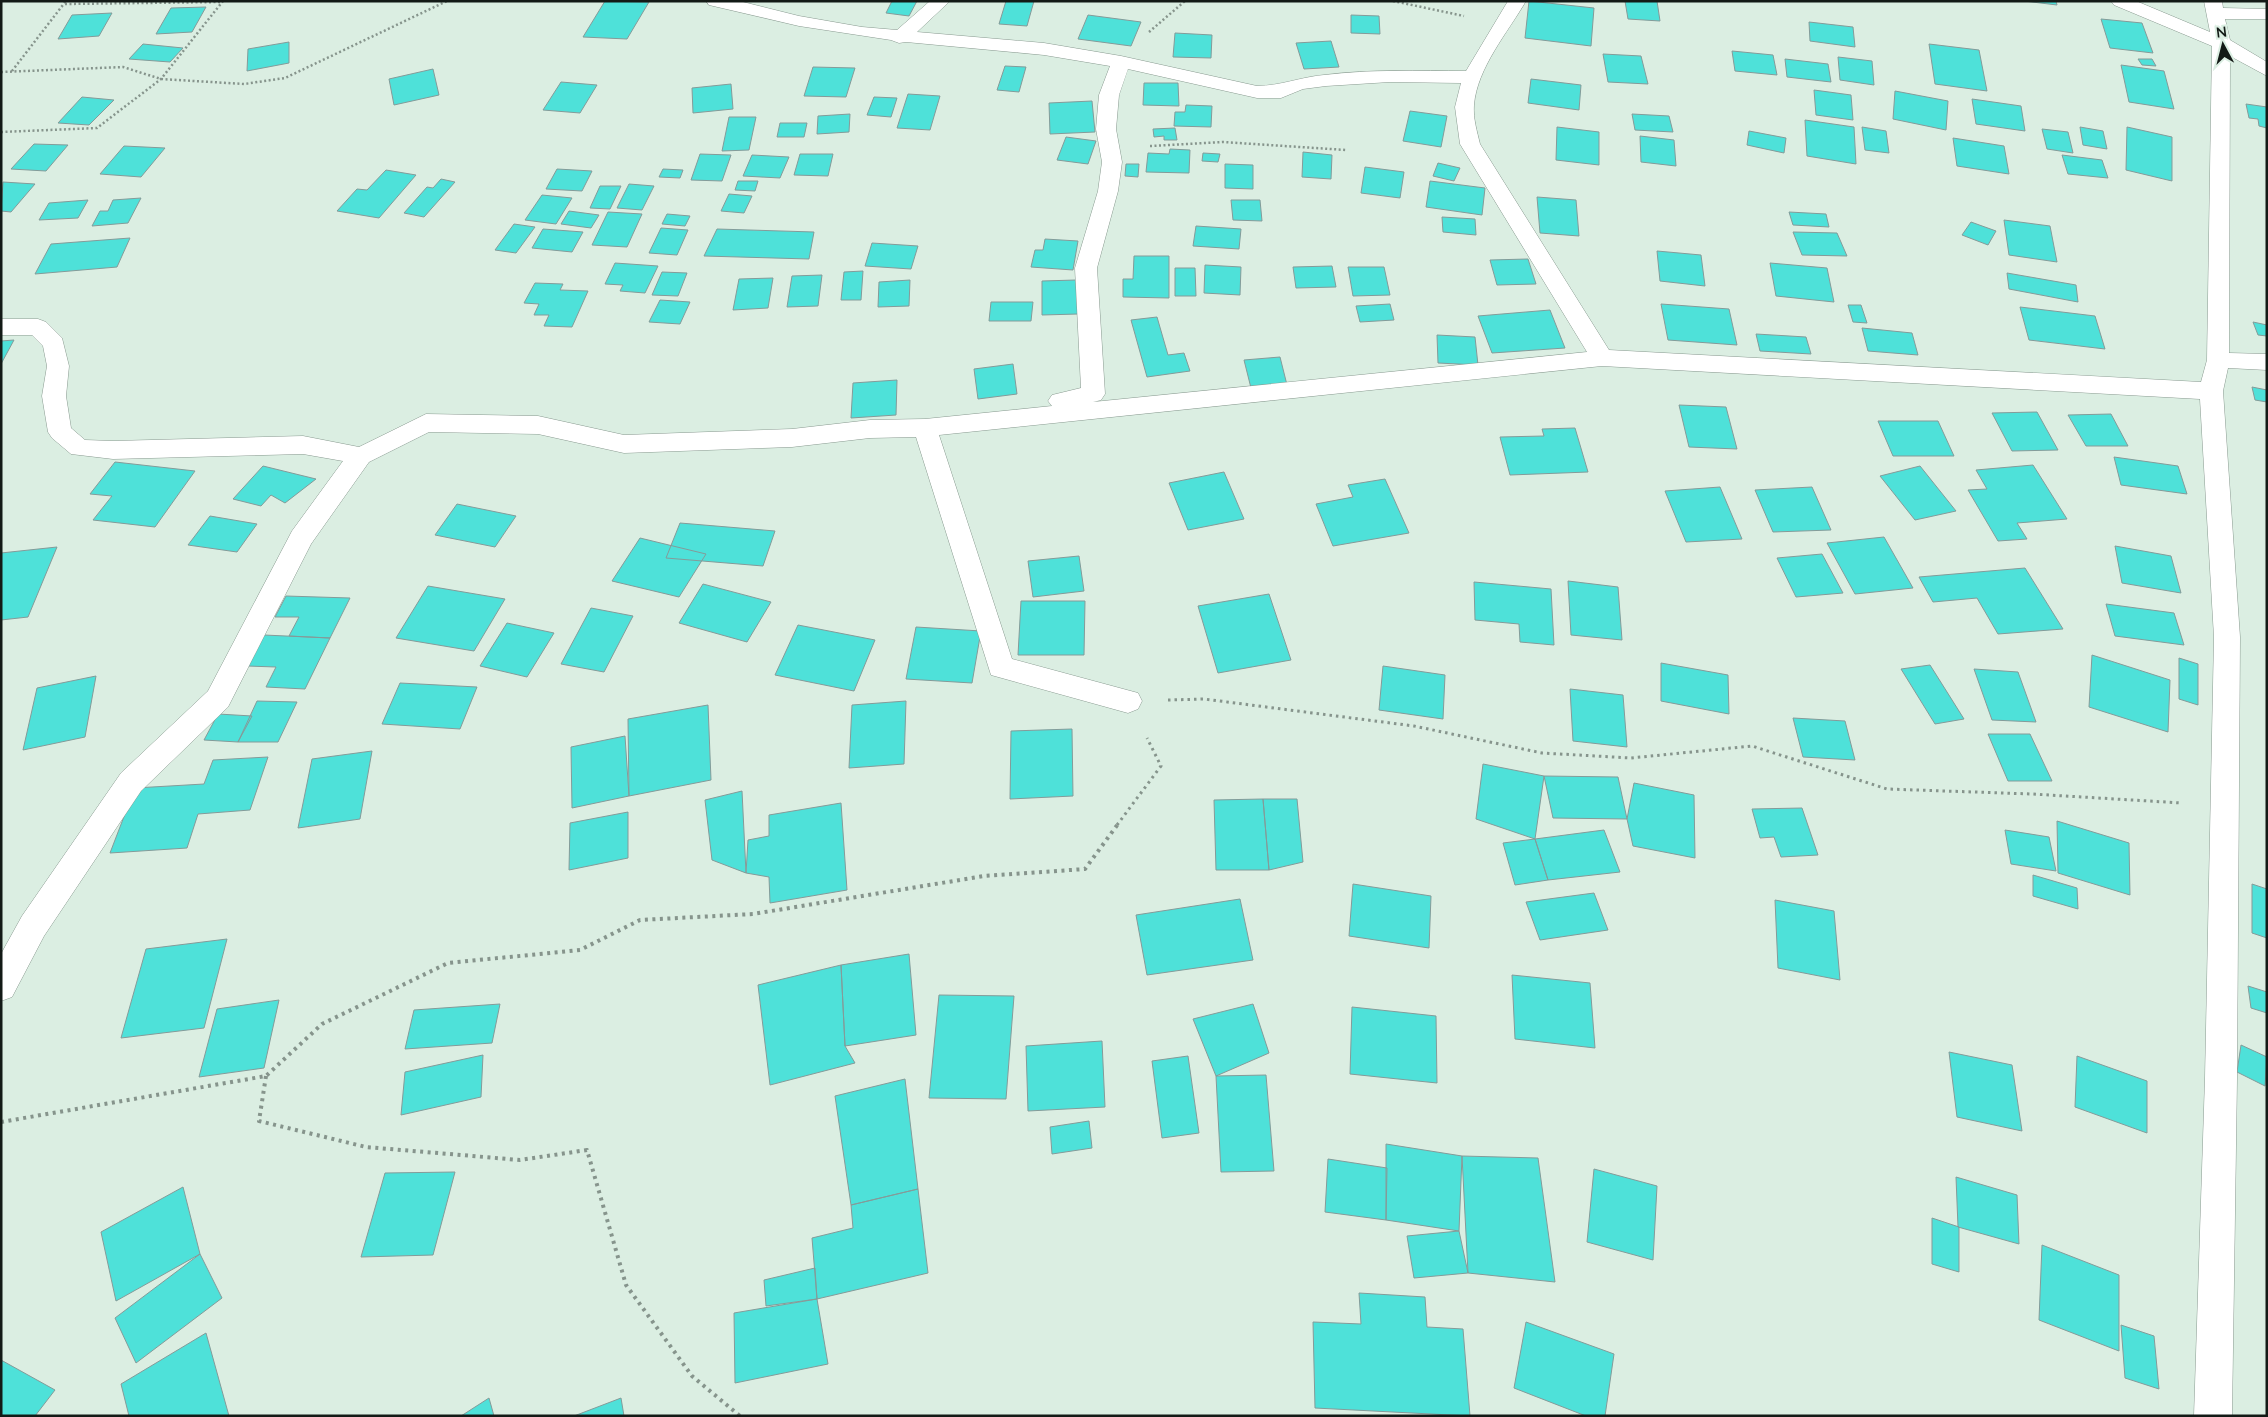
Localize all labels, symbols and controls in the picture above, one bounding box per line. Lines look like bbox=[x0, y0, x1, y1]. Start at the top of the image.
north arrow bbox=[2198, 20, 2248, 70]
text: N bbox=[2215, 23, 2228, 41]

